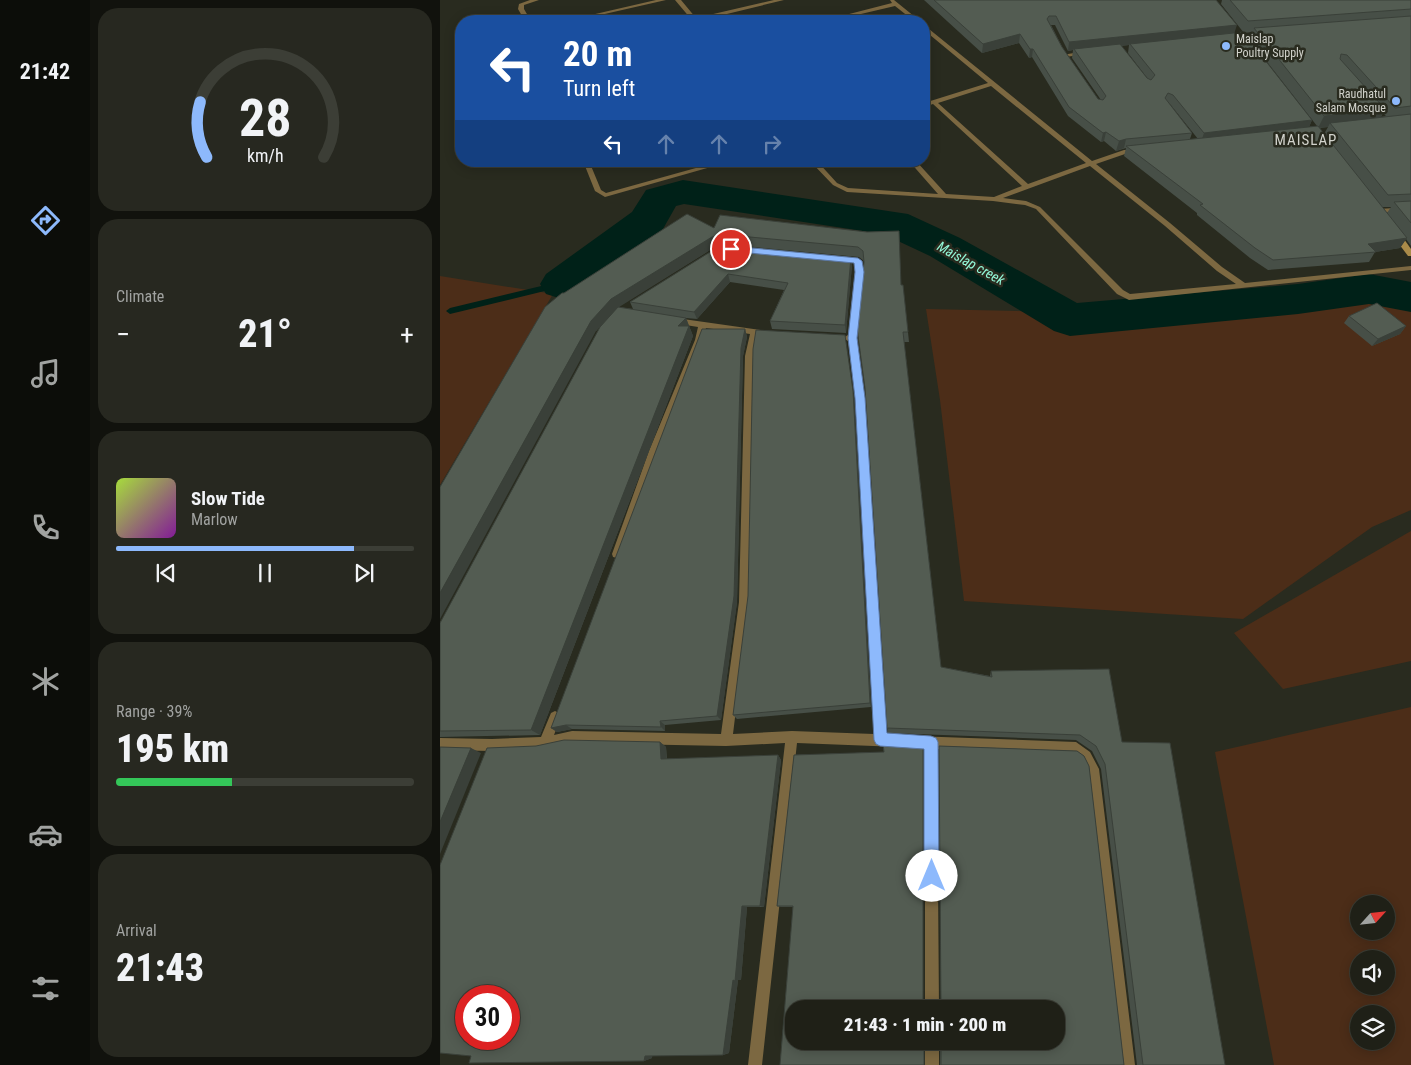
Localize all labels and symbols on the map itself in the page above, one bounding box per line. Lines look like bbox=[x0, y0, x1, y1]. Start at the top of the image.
place label: Maislap Poultry Supply bbox=[1236, 32, 1304, 60]
marker: Maislap Poultry Supply bbox=[1220, 40, 1232, 52]
place label: Raudhatul Salam Mosque bbox=[1316, 87, 1386, 115]
marker: Raudhatul Salam Mosque bbox=[1390, 95, 1402, 107]
district label: MAISLAP bbox=[1275, 131, 1337, 149]
pin bbox=[710, 228, 752, 270]
water label: Maislap creek bbox=[934, 238, 1008, 289]
position arrow bbox=[905, 849, 957, 901]
north arrow bbox=[1350, 895, 1395, 940]
speed limit sign: 30 bbox=[455, 985, 520, 1050]

